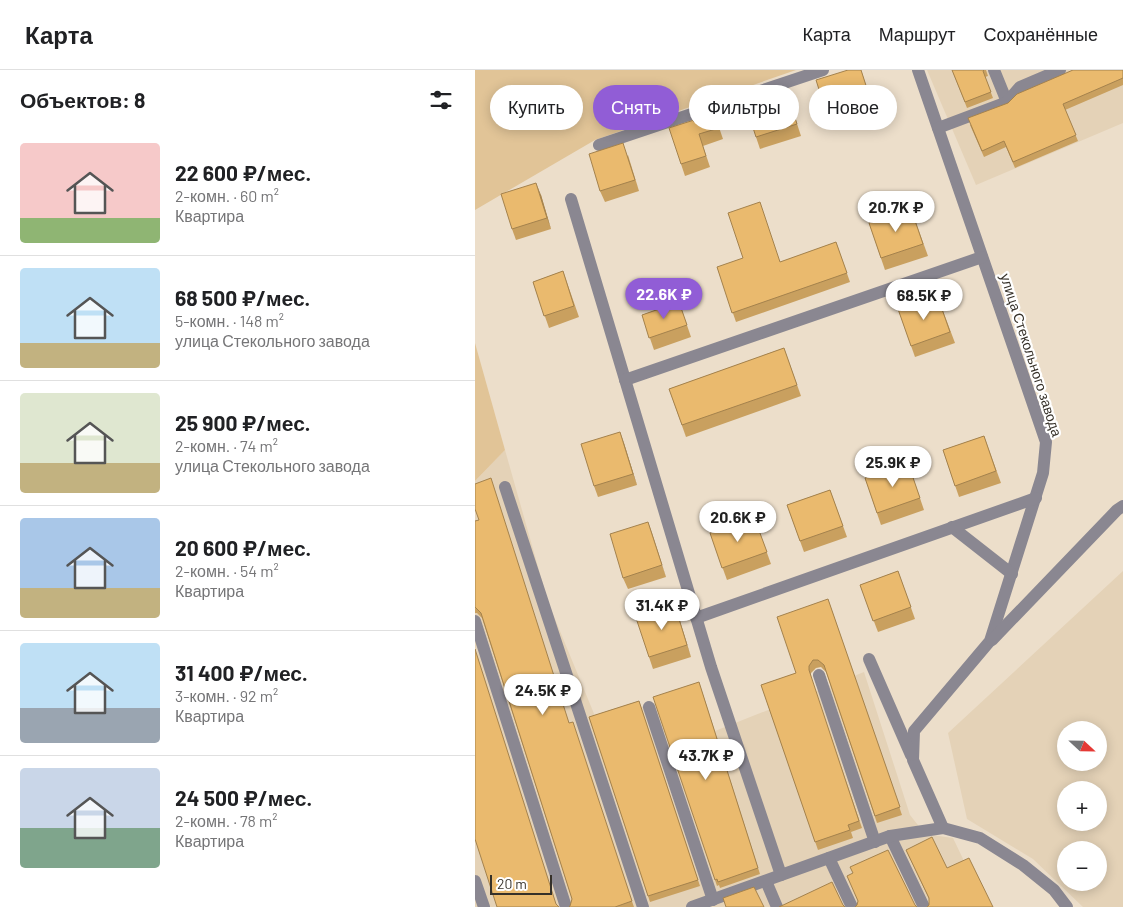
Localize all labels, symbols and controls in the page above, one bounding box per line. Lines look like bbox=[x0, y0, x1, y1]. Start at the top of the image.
text: Карта bbox=[25, 20, 93, 49]
text: Карта bbox=[803, 23, 851, 45]
text: Маршрут bbox=[879, 23, 955, 45]
text: Сохранённые bbox=[983, 23, 1098, 45]
chip: Купить bbox=[490, 85, 583, 130]
chip: Снять bbox=[593, 85, 679, 130]
chip: Фильтры bbox=[689, 85, 799, 130]
chip: Новое bbox=[809, 85, 897, 130]
icon: filters bbox=[427, 86, 455, 114]
text: Объектов: 8 bbox=[20, 87, 145, 112]
text: 22 600 ₽/мес. bbox=[175, 160, 311, 185]
icon: home bbox=[60, 163, 120, 223]
text: 2-комн. · 60 m² bbox=[175, 186, 279, 205]
pin: 20.7K ₽ bbox=[850, 190, 942, 233]
text: 20.7K ₽ bbox=[869, 197, 923, 216]
text: Квартира bbox=[175, 206, 244, 225]
street label: улица Стекольного завода bbox=[997, 271, 1066, 439]
pin: 22.6K ₽ bbox=[618, 278, 710, 320]
pin: 68.5K ₽ bbox=[878, 278, 970, 321]
text: 22.6K ₽ bbox=[636, 284, 692, 303]
text: 68 500 ₽/мес. bbox=[175, 285, 310, 310]
text: 68.5K ₽ bbox=[897, 285, 951, 304]
icon: home bbox=[60, 288, 120, 348]
text: 5-комн. · 148 m² bbox=[175, 311, 284, 330]
text: улица Стекольного завода bbox=[175, 331, 370, 350]
text: 25 900 ₽/мес. bbox=[175, 410, 311, 435]
icon: home bbox=[60, 413, 120, 473]
text: 2-комн. · 74 m² bbox=[175, 436, 278, 455]
pin: 25.9K ₽ bbox=[847, 446, 939, 488]
text: 25.9K ₽ bbox=[866, 452, 920, 471]
text: улица Стекольного завода bbox=[175, 456, 370, 475]
pin: 20.6K ₽ bbox=[692, 500, 784, 543]
text: 20.6K ₽ bbox=[710, 507, 766, 526]
text: 20 600 ₽/мес. bbox=[175, 535, 311, 560]
icon: home bbox=[60, 538, 120, 598]
text: 2-комн. · 54 m² bbox=[175, 561, 279, 580]
text: Квартира bbox=[175, 581, 244, 600]
pin: 31.4K ₽ bbox=[616, 588, 708, 631]
text: 31.4K ₽ bbox=[636, 595, 688, 614]
text: 31 400 ₽/мес. bbox=[175, 660, 308, 685]
icon: home bbox=[60, 663, 120, 723]
pin: 24.5K ₽ bbox=[497, 674, 589, 716]
text: 24.5K ₽ bbox=[515, 680, 571, 699]
text: 3-комн. · 92 m² bbox=[175, 686, 278, 705]
text: Квартира bbox=[175, 706, 244, 725]
north arrow bbox=[1057, 721, 1107, 771]
map controls bbox=[1057, 721, 1107, 891]
pin: 43.7K ₽ bbox=[660, 738, 752, 781]
text: 43.7K ₽ bbox=[678, 745, 734, 764]
button: + bbox=[1057, 781, 1107, 831]
text: 24 500 ₽/мес. bbox=[175, 785, 312, 810]
icon: home bbox=[60, 788, 120, 848]
text: 2-комн. · 78 m² bbox=[175, 811, 278, 830]
text: Квартира bbox=[175, 831, 244, 850]
button: − bbox=[1057, 841, 1107, 891]
scale bar bbox=[490, 872, 553, 895]
text: 20 m bbox=[497, 875, 527, 892]

